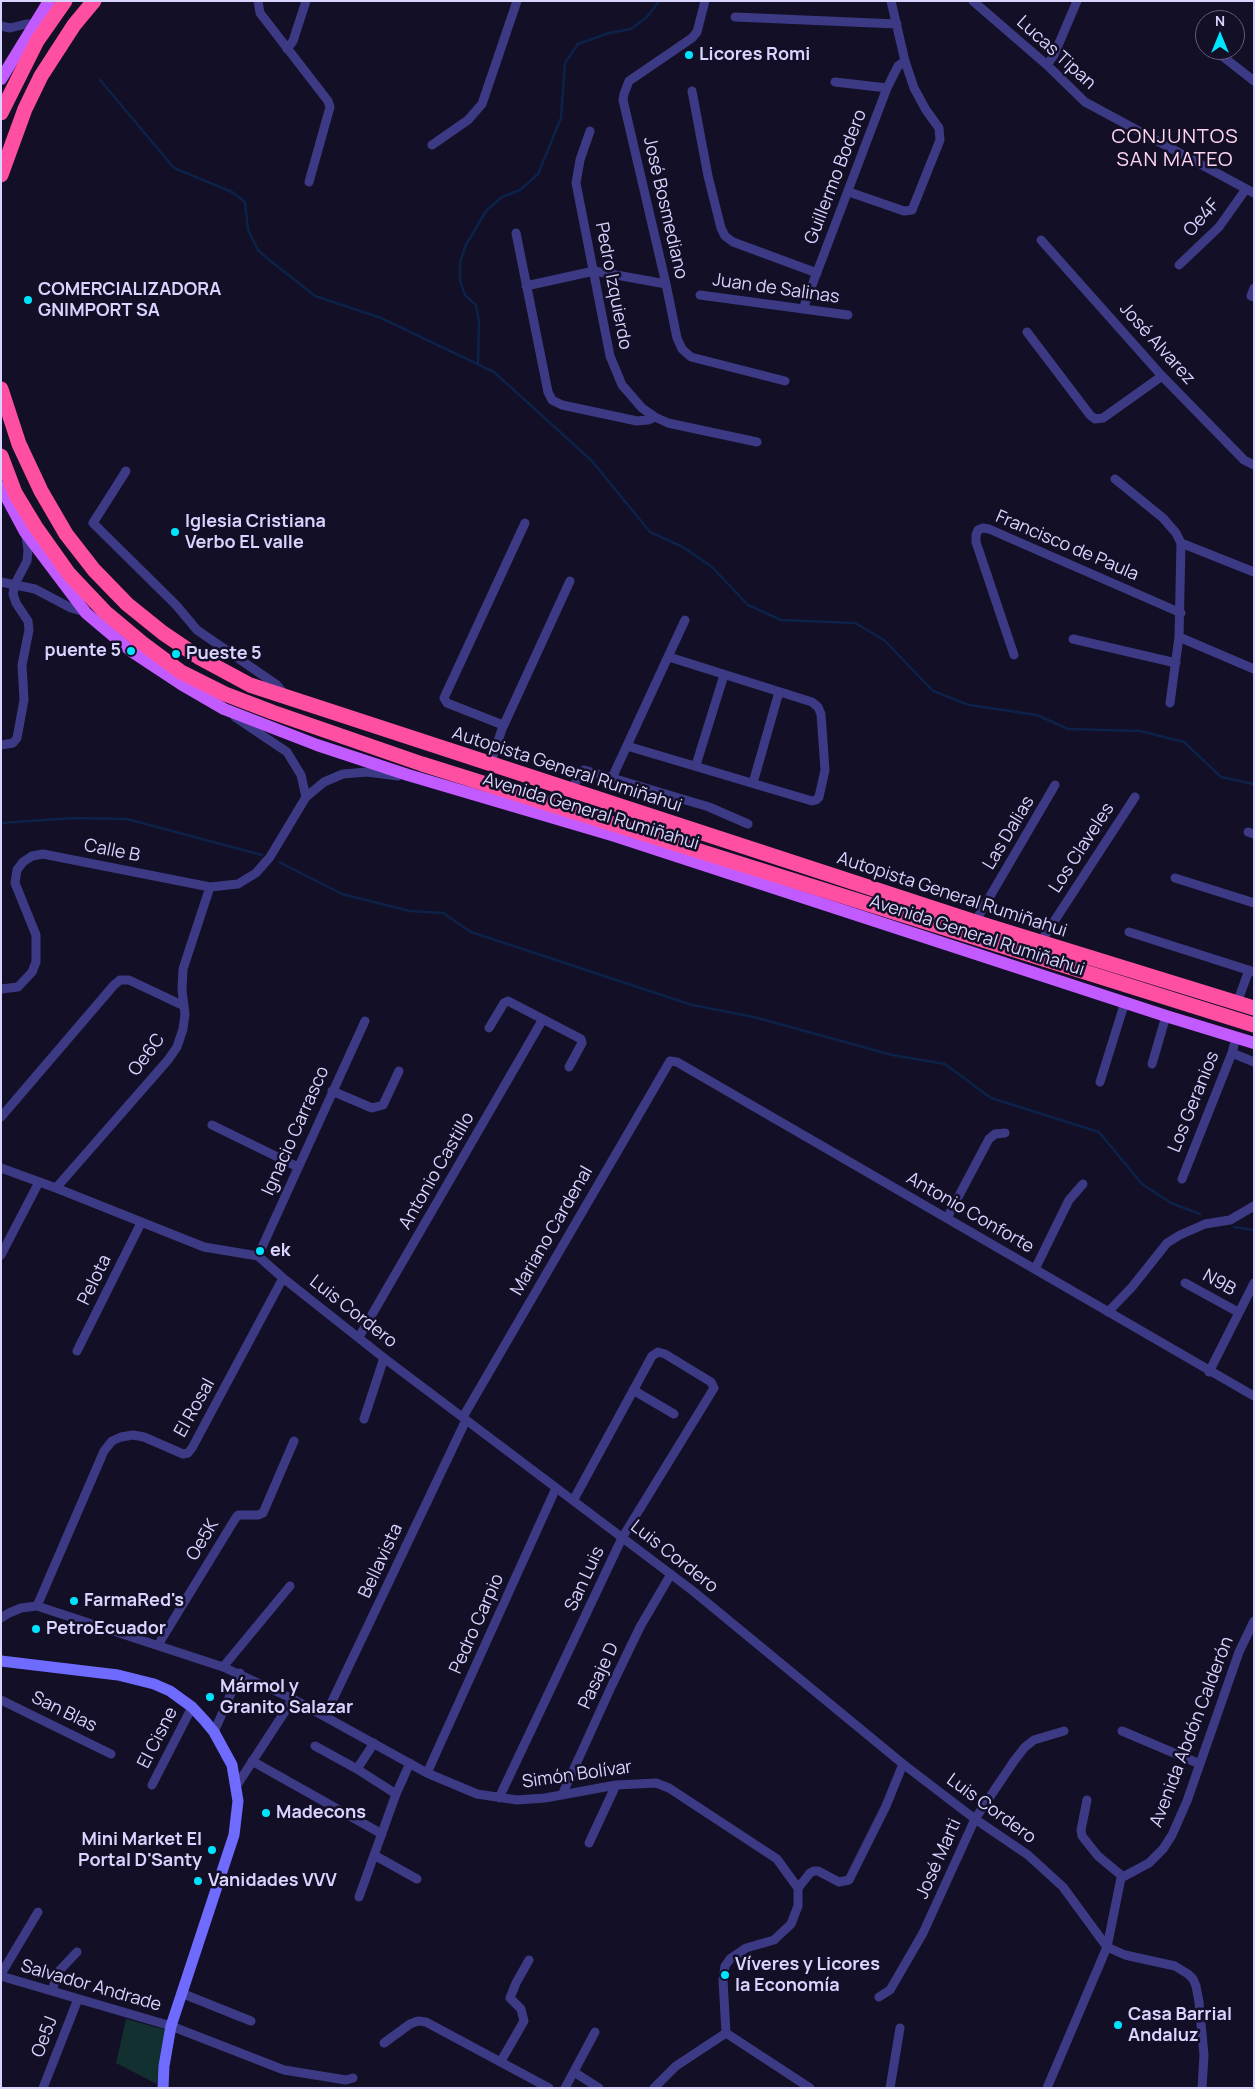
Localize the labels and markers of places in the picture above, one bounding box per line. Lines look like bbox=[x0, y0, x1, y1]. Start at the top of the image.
place label: Licores Romi bbox=[699, 44, 810, 66]
marker: Licores Romi bbox=[683, 49, 695, 61]
place label: COMERCIALIZADORA GNIMPORT SA bbox=[38, 279, 221, 322]
marker: COMERCIALIZADORA GNIMPORT SA bbox=[22, 294, 34, 306]
place label: Iglesia Cristiana Verbo EL valle bbox=[185, 511, 326, 554]
marker: Iglesia Cristiana Verbo EL valle bbox=[169, 526, 181, 538]
place label: puente 5 bbox=[45, 640, 121, 662]
place label: Pueste 5 bbox=[186, 643, 262, 665]
marker: puente 5 bbox=[125, 645, 137, 657]
marker: Pueste 5 bbox=[170, 648, 182, 660]
place label: ek bbox=[270, 1240, 291, 1262]
marker: ek bbox=[254, 1245, 266, 1257]
place label: FarmaRed's bbox=[84, 1590, 184, 1612]
marker: FarmaRed's bbox=[68, 1595, 80, 1607]
place label: PetroEcuador bbox=[46, 1618, 166, 1640]
marker: PetroEcuador bbox=[30, 1623, 42, 1635]
place label: Mármol y Granito Salazar bbox=[220, 1676, 353, 1718]
marker: Mármol y Granito Salazar bbox=[204, 1691, 216, 1703]
place label: Madecons bbox=[276, 1802, 366, 1824]
marker: Madecons bbox=[260, 1807, 272, 1819]
place label: Mini Market El Portal D'Santy bbox=[78, 1829, 202, 1872]
marker: Mini Market El Portal D'Santy bbox=[206, 1844, 218, 1856]
place label: Vanidades VVV bbox=[208, 1870, 337, 1892]
marker: Vanidades VVV bbox=[192, 1875, 204, 1887]
place label: Víveres y Licores la Economía bbox=[735, 1954, 880, 1996]
marker: Víveres y Licores la Economía bbox=[719, 1969, 731, 1981]
place label: Casa Barrial Andaluz bbox=[1128, 2004, 1232, 2046]
marker: Casa Barrial Andaluz bbox=[1112, 2019, 1124, 2031]

